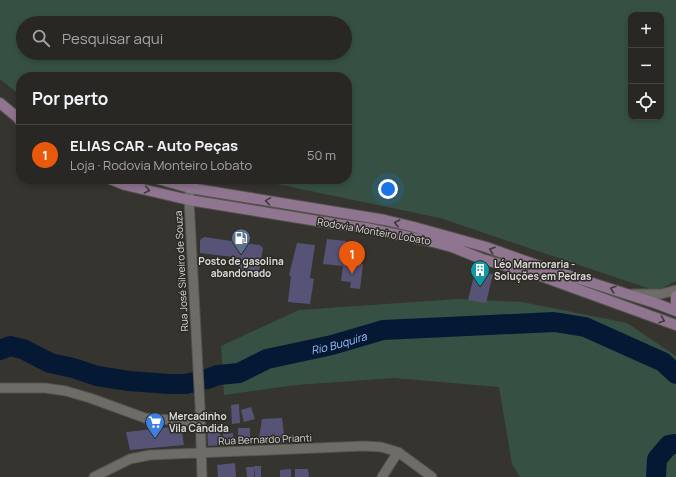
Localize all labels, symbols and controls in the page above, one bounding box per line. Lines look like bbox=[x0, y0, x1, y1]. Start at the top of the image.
map controls bbox=[628, 12, 664, 120]
button: + bbox=[628, 12, 664, 48]
search box bbox=[16, 16, 352, 60]
icon: search bbox=[30, 27, 52, 49]
text: Pesquisar aqui bbox=[62, 28, 163, 49]
button: − bbox=[628, 48, 664, 84]
button: locate bbox=[628, 84, 664, 120]
text: Por perto bbox=[32, 87, 108, 110]
text: ELIAS CAR - Auto Peças bbox=[70, 135, 238, 156]
text: 1 bbox=[42, 146, 48, 164]
text: 50 m bbox=[307, 146, 336, 164]
text: Loja · Rodovia Monteiro Lobato bbox=[70, 156, 252, 174]
your location bbox=[378, 179, 398, 199]
one-way arrow bbox=[144, 186, 150, 194]
one-way arrow bbox=[265, 197, 272, 206]
street label: Rua José Silveiro de Souza bbox=[171, 210, 191, 332]
street label: Rodovia Monteiro Lobato bbox=[316, 214, 432, 248]
one-way arrow bbox=[394, 219, 400, 227]
fuel station icon: Posto de gasolina abandonado bbox=[230, 227, 252, 255]
pin: 1 bbox=[339, 241, 365, 274]
one-way arrow bbox=[489, 246, 496, 254]
place label: Posto de gasolina abandonado bbox=[198, 254, 284, 280]
place label: Léo Marmoraria - Soluções em Pedras bbox=[494, 257, 592, 283]
building icon: Léo Marmoraria - Soluções em Pedras bbox=[469, 259, 491, 287]
one-way arrow bbox=[609, 286, 616, 294]
one-way arrow bbox=[659, 315, 666, 324]
water label: Rio Buquira bbox=[309, 328, 369, 357]
place label: Mercadinho Vila Cândida bbox=[169, 409, 229, 435]
supermarket icon: Mercadinho Vila Cândida bbox=[144, 411, 166, 439]
street label: Rua Bernardo Prianti bbox=[218, 430, 312, 448]

